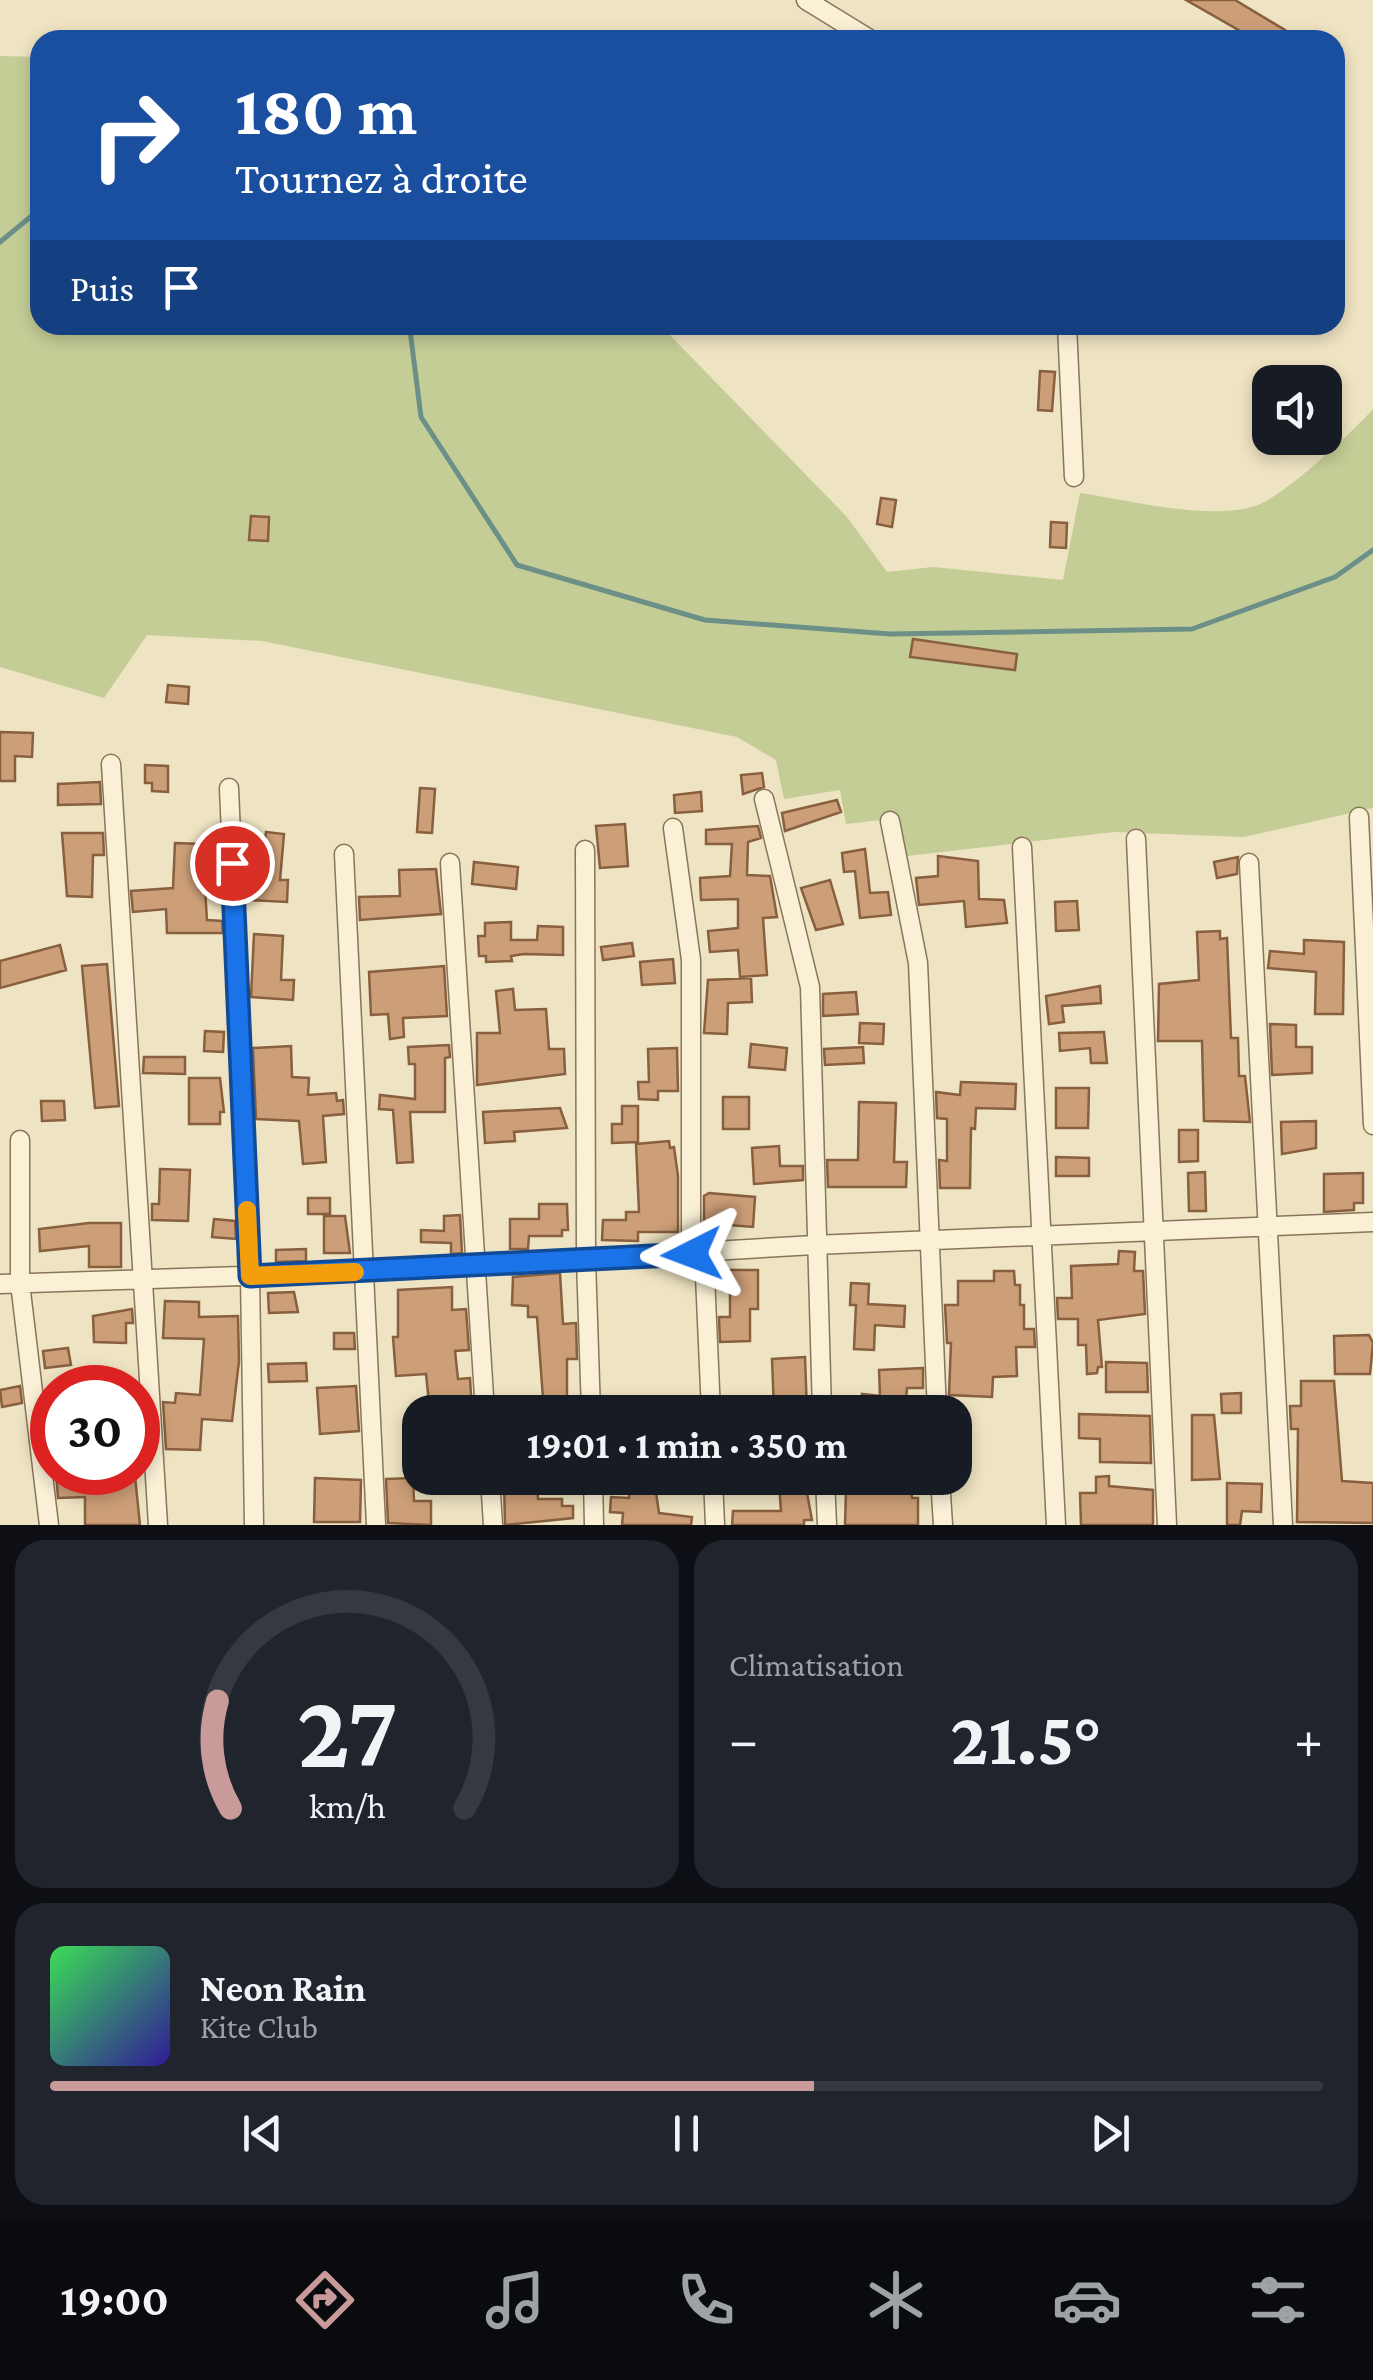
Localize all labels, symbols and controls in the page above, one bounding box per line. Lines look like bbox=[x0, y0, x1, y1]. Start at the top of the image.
icon: right bbox=[70, 70, 200, 200]
text: 180 m bbox=[235, 71, 417, 149]
text: Tournez à droite bbox=[235, 153, 528, 203]
icon: arrive bbox=[154, 260, 209, 315]
text: Puis bbox=[70, 267, 134, 309]
map controls bbox=[1252, 365, 1342, 455]
button: sound bbox=[1252, 365, 1342, 455]
pin bbox=[190, 821, 275, 906]
icon: arrive bbox=[205, 836, 260, 891]
position arrow bbox=[640, 1202, 744, 1306]
speed limit sign: 30 bbox=[30, 1365, 160, 1495]
text: 19:01 · 1 min · 350 m bbox=[527, 1424, 847, 1466]
text: Climatisation bbox=[729, 1647, 904, 1683]
text: 27 bbox=[297, 1673, 397, 1788]
text: 21.5° bbox=[950, 1697, 1102, 1780]
text: − bbox=[729, 1709, 758, 1770]
text: + bbox=[1294, 1709, 1323, 1770]
text: km/h bbox=[308, 1786, 386, 1826]
text: Neon Rain bbox=[200, 1967, 366, 2009]
text: Kite Club bbox=[200, 2009, 318, 2045]
icon: previous bbox=[235, 2106, 290, 2161]
icon: pause bbox=[659, 2106, 714, 2161]
icon: next bbox=[1083, 2106, 1138, 2161]
icon: directions bbox=[290, 2265, 360, 2335]
icon: music bbox=[480, 2265, 550, 2335]
icon: phone bbox=[671, 2265, 741, 2335]
icon: climate bbox=[861, 2265, 931, 2335]
icon: car bbox=[1052, 2265, 1122, 2335]
icon: filters bbox=[1243, 2265, 1313, 2335]
text: 19:00 bbox=[60, 2275, 169, 2325]

